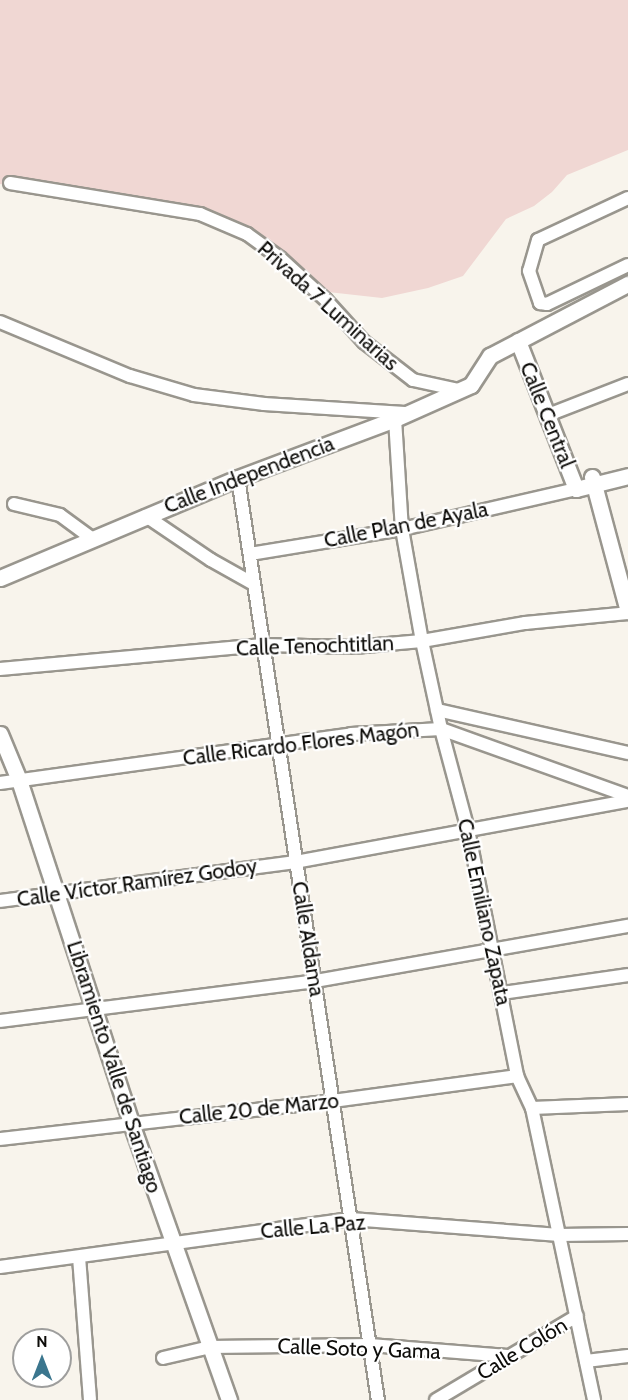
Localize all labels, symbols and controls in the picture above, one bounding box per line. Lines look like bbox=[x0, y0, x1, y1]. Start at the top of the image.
street label: Privada 7 Luminarias bbox=[252, 236, 404, 376]
street label: Calle Central bbox=[514, 358, 580, 472]
street label: Calle Independencia bbox=[160, 431, 338, 519]
street label: Calle Plan de Ayala bbox=[322, 497, 490, 553]
street label: Calle Tenochtitlan bbox=[236, 631, 394, 661]
street label: Calle Ricardo Flores Magón bbox=[181, 717, 421, 771]
street label: Calle Emiliano Zapata bbox=[452, 816, 516, 1008]
street label: Calle Víctor Ramírez Godoy bbox=[15, 854, 259, 912]
street label: Calle Aldama bbox=[286, 880, 330, 998]
street label: Libramiento Valle de Santiago bbox=[61, 938, 167, 1196]
street label: Calle 20 de Marzo bbox=[178, 1088, 340, 1130]
street label: Calle La Paz bbox=[259, 1210, 367, 1244]
street label: Calle Colón bbox=[472, 1312, 572, 1386]
north arrow bbox=[12, 1328, 72, 1388]
text: N bbox=[36, 1332, 48, 1351]
street label: Calle Soto y Gama bbox=[277, 1334, 441, 1364]

